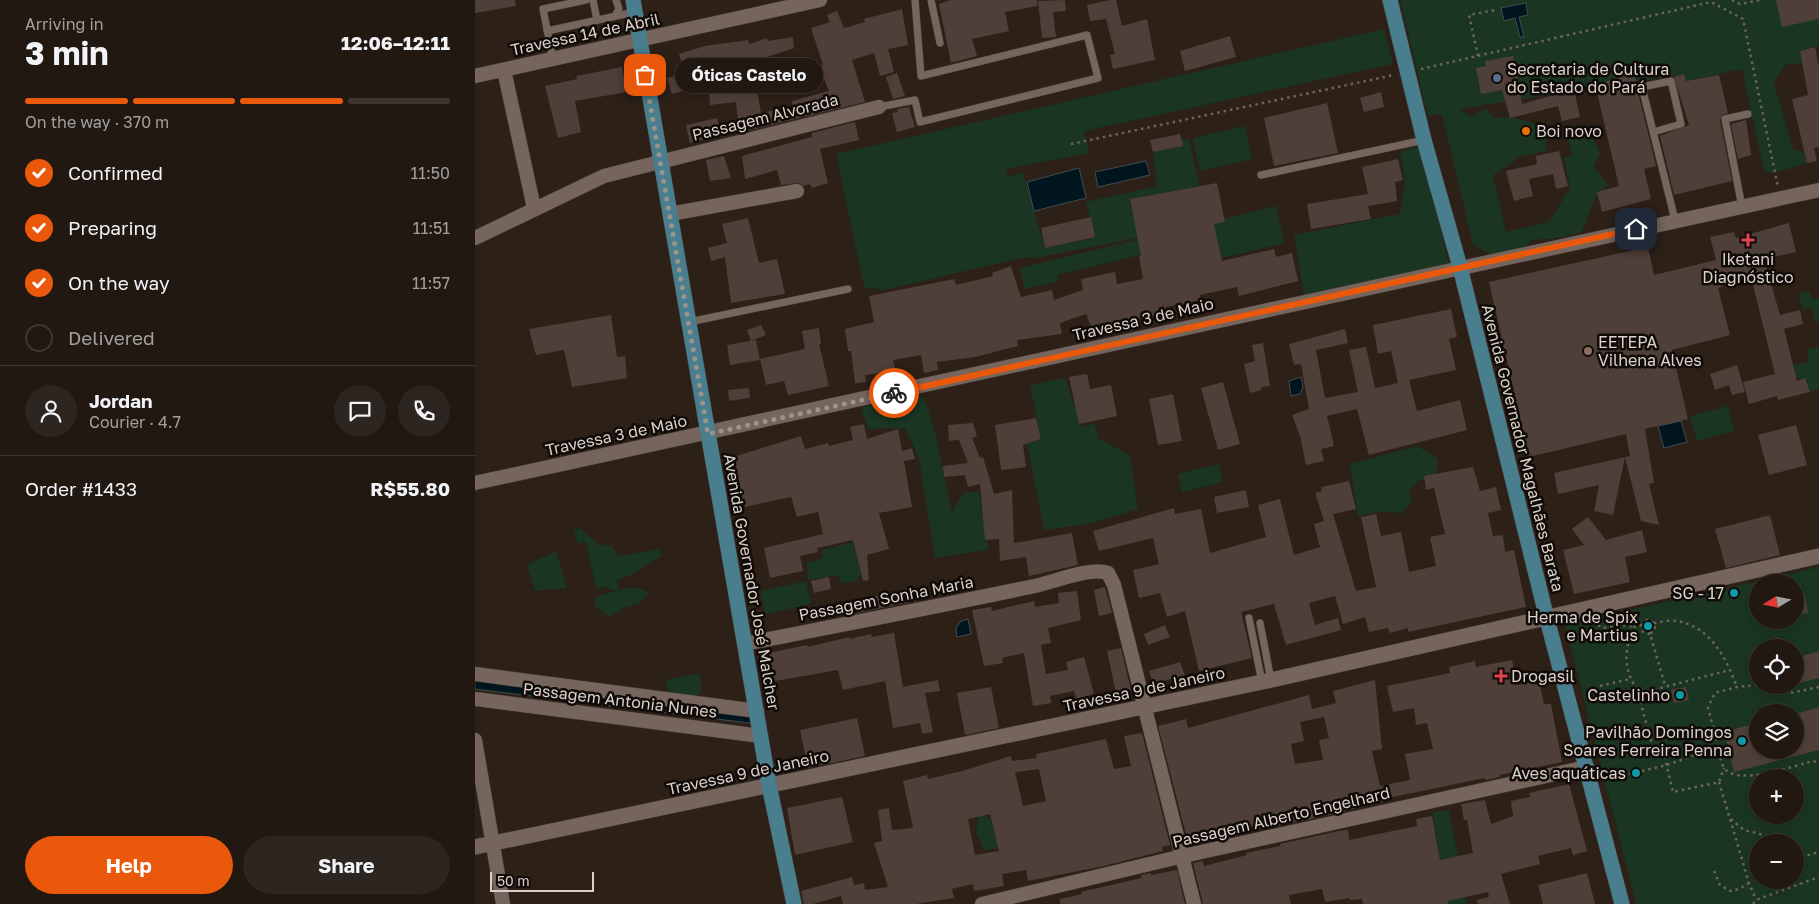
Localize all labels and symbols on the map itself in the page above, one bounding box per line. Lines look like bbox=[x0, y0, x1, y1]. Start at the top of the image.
street label: Travessa 14 de Abril bbox=[509, 8, 661, 60]
pin bbox=[624, 54, 666, 96]
callout: Óticas Castelo bbox=[675, 58, 823, 92]
place label: Secretaria de Cultura do Estado do Pará bbox=[1507, 59, 1669, 97]
marker: Secretaria de Cultura do Estado do Pará bbox=[1491, 72, 1503, 84]
street label: Passagem Alvorada bbox=[690, 89, 840, 145]
place label: Boi novo bbox=[1536, 121, 1602, 141]
marker: Boi novo bbox=[1520, 125, 1532, 137]
pin bbox=[1615, 208, 1657, 250]
marker: Iketani Diagnóstico bbox=[1741, 233, 1755, 247]
place label: Iketani Diagnóstico bbox=[1702, 249, 1794, 287]
street label: Travessa 3 de Maio bbox=[1070, 293, 1216, 345]
street label: Avenida Governador Magalhães Barata bbox=[1478, 302, 1568, 594]
place label: EETEPA Vilhena Alves bbox=[1598, 332, 1702, 370]
marker: EETEPA Vilhena Alves bbox=[1582, 345, 1594, 357]
courier bbox=[869, 368, 919, 418]
street label: Travessa 3 de Maio bbox=[543, 410, 689, 460]
street label: Avenida Governador José Malcher bbox=[720, 452, 784, 712]
street label: Passagem Sonha Maria bbox=[797, 571, 975, 625]
north arrow bbox=[1749, 574, 1804, 629]
place label: SG - 17 bbox=[1672, 583, 1724, 603]
marker: SG - 17 bbox=[1728, 587, 1740, 599]
place label: Herma de Spix e Martius bbox=[1527, 607, 1638, 645]
marker: Herma de Spix e Martius bbox=[1642, 620, 1654, 632]
street label: Travessa 9 de Janeiro bbox=[1061, 662, 1227, 716]
place label: Drogasil bbox=[1511, 666, 1575, 686]
marker: Drogasil bbox=[1495, 670, 1507, 682]
street label: Passagem Antonia Nunes bbox=[522, 678, 718, 722]
place label: Castelinho bbox=[1587, 685, 1670, 705]
marker: Castelinho bbox=[1674, 689, 1686, 701]
place label: Pavilhão Domingos Soares Ferreira Penna bbox=[1563, 722, 1732, 760]
marker: Pavilhão Domingos Soares Ferreira Penna bbox=[1736, 735, 1748, 747]
street label: Travessa 9 de Janeiro bbox=[665, 745, 831, 799]
place label: Aves aquáticas bbox=[1511, 763, 1626, 783]
marker: Aves aquáticas bbox=[1630, 767, 1642, 779]
street label: Passagem Alberto Engelhard bbox=[1170, 782, 1392, 852]
scale bar bbox=[490, 869, 594, 892]

